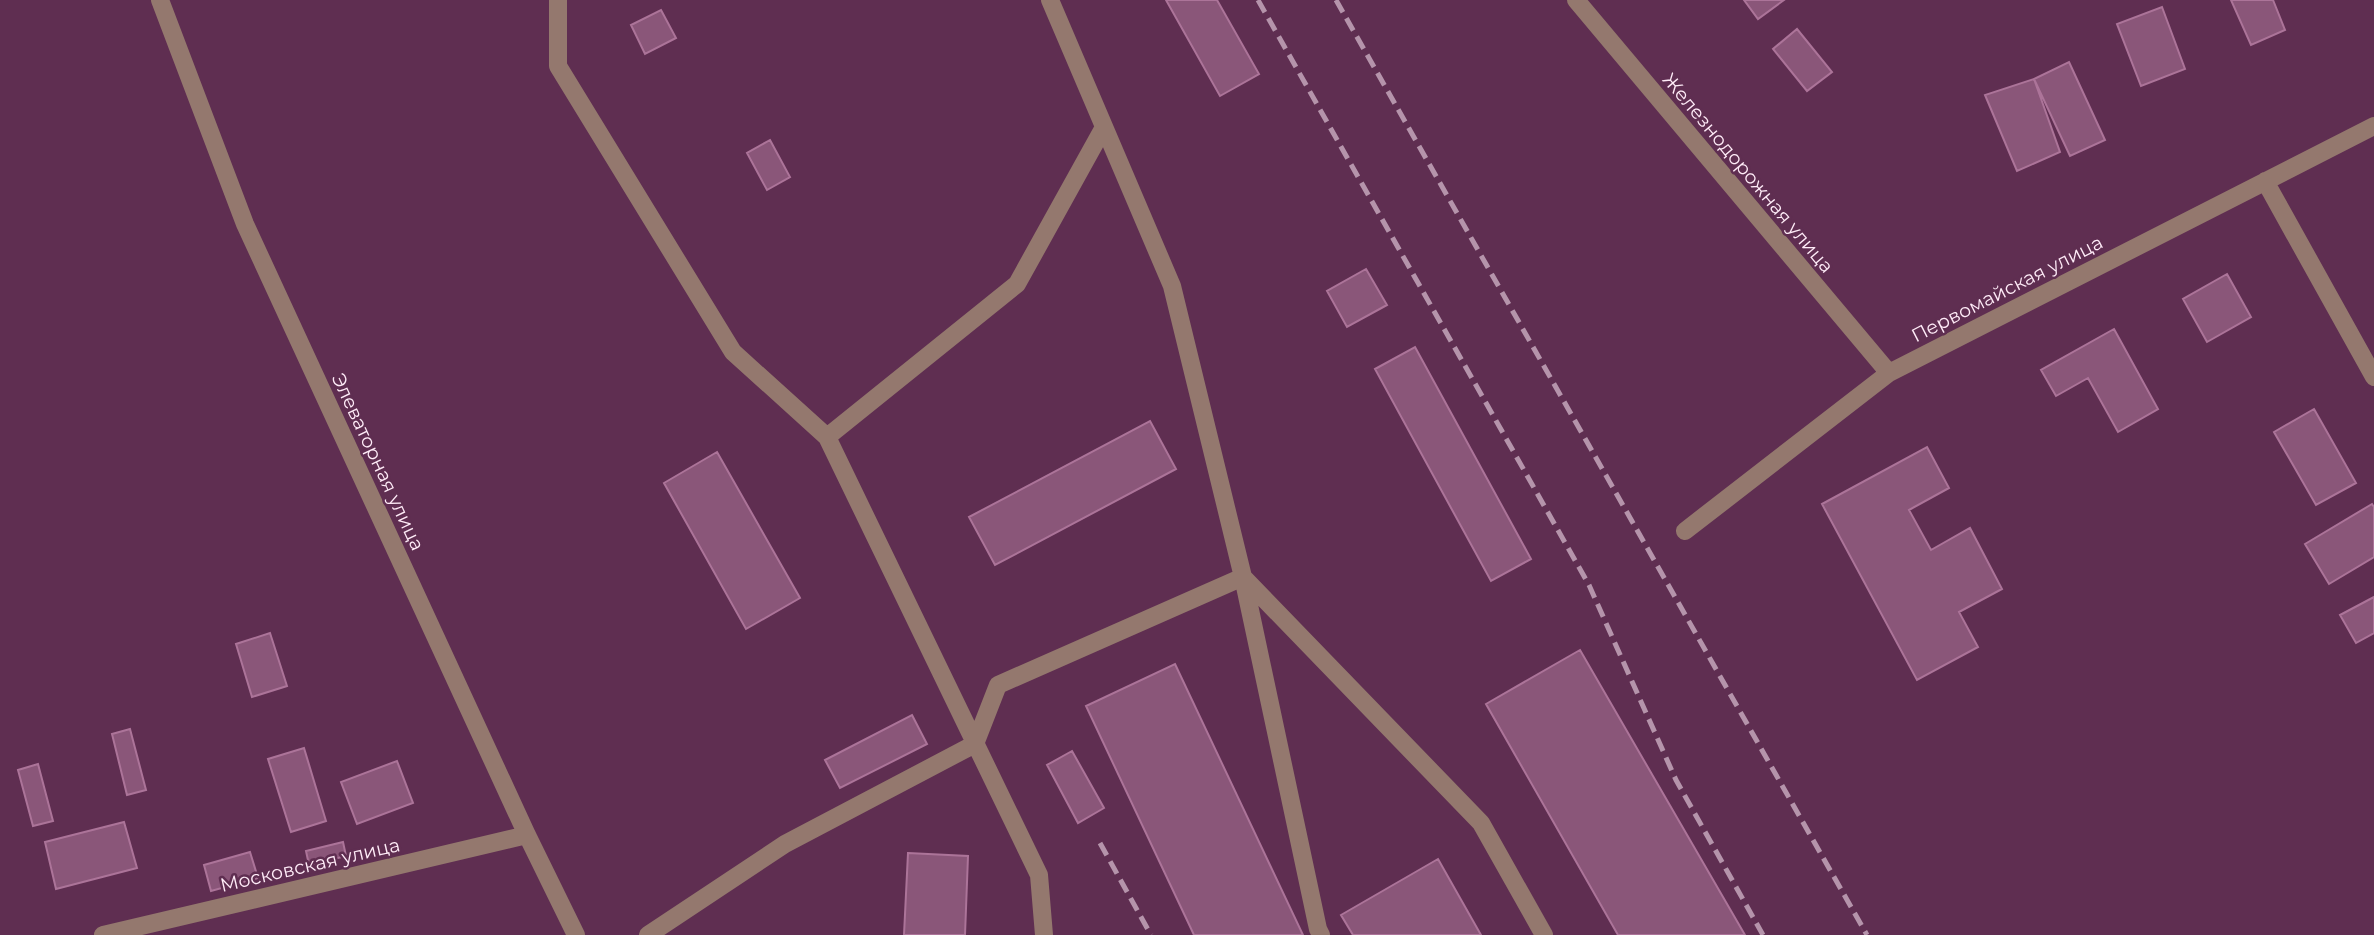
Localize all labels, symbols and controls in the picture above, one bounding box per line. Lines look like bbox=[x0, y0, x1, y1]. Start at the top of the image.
street label: Железнодорожная улица bbox=[1658, 68, 1838, 278]
street label: Первомайская улица bbox=[1907, 231, 2107, 347]
street label: Элеваторная улица bbox=[327, 370, 429, 554]
street label: Московская улица bbox=[218, 833, 402, 897]

